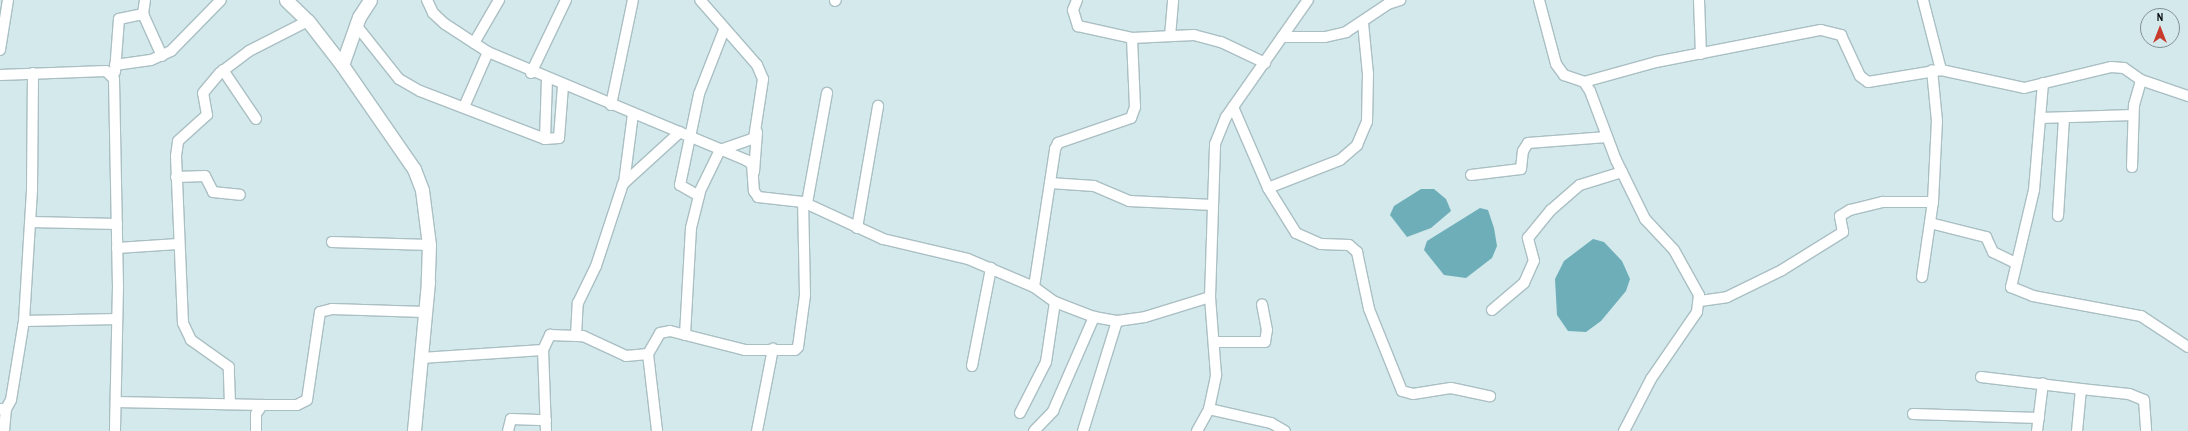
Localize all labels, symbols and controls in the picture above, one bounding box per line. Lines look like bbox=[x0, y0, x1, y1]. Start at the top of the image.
north arrow bbox=[2140, 8, 2180, 48]
text: N bbox=[2157, 10, 2163, 24]

